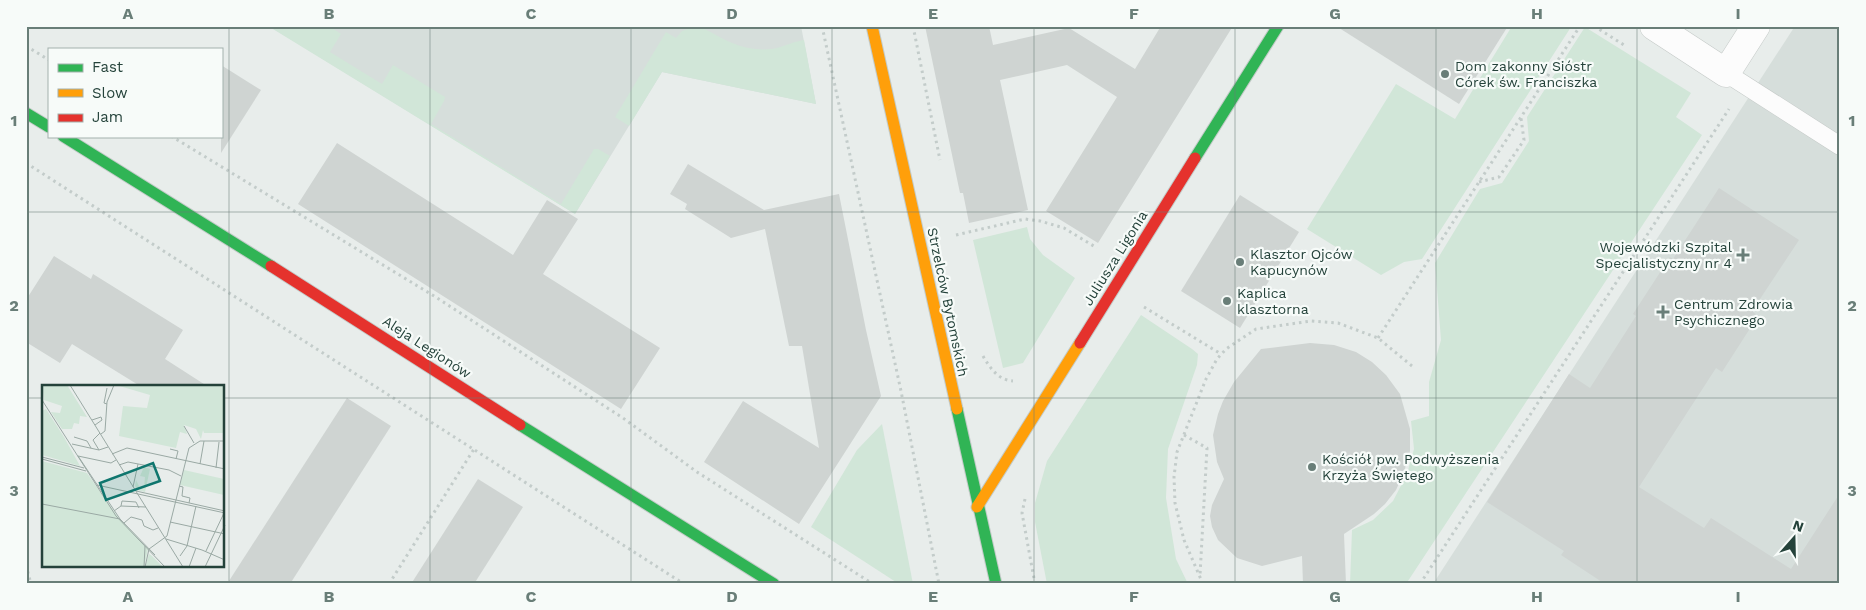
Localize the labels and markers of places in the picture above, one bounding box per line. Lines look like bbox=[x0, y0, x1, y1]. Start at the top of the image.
place label: Dom zakonny Sióstr Córek św. Franciszka bbox=[1455, 58, 1597, 90]
marker: Dom zakonny Sióstr Córek św. Franciszka bbox=[1439, 68, 1451, 80]
place label: Wojewódzki Szpital Specjalistyczny nr 4 bbox=[1595, 239, 1733, 271]
place label: Klasztor Ojców Kapucynów bbox=[1250, 246, 1353, 278]
marker: Wojewódzki Szpital Specjalistyczny nr 4 bbox=[1736, 248, 1750, 262]
marker: Klasztor Ojców Kapucynów bbox=[1234, 256, 1246, 268]
place label: Kaplica klasztorna bbox=[1237, 285, 1309, 317]
marker: Kaplica klasztorna bbox=[1221, 295, 1233, 307]
place label: Centrum Zdrowia Psychicznego bbox=[1674, 296, 1793, 328]
marker: Centrum Zdrowia Psychicznego bbox=[1656, 305, 1670, 319]
place label: Kościół pw. Podwyższenia Krzyża Świętego bbox=[1322, 451, 1499, 483]
marker: Kościół pw. Podwyższenia Krzyża Świętego bbox=[1306, 461, 1318, 473]

